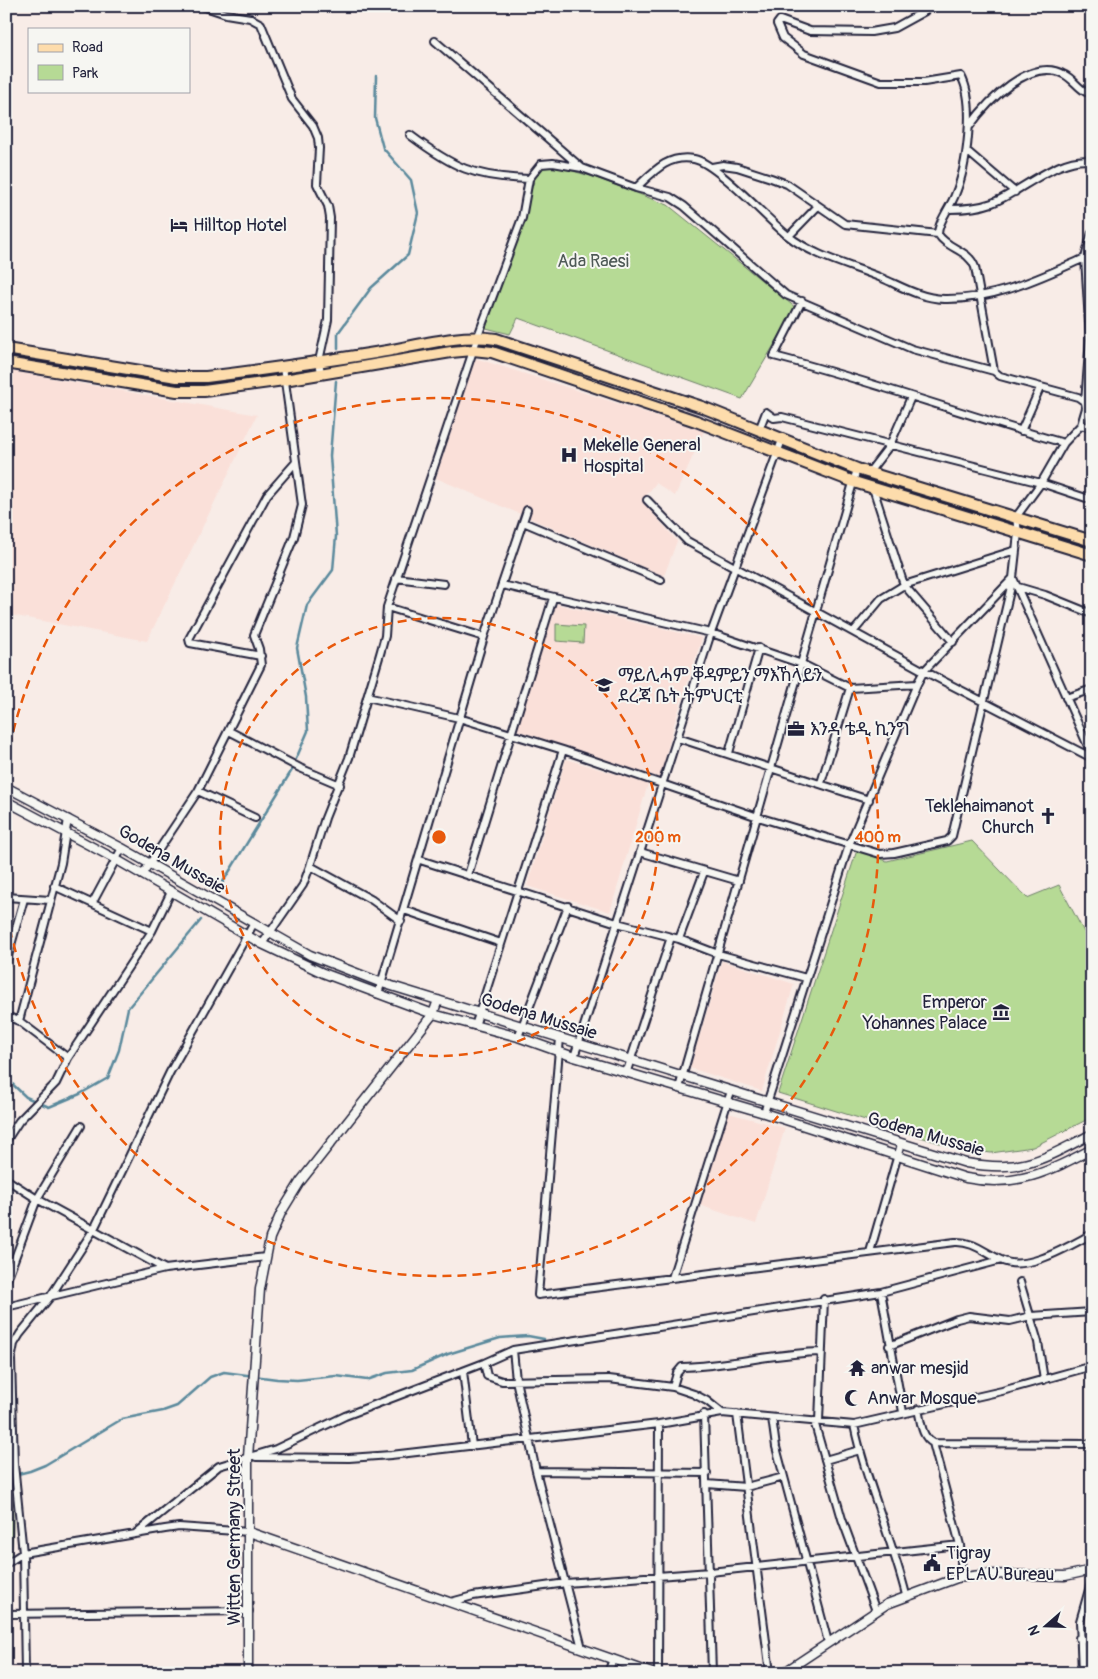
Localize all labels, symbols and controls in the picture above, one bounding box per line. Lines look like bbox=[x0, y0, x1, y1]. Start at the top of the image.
legend bbox=[28, 28, 190, 92]
text: Road bbox=[72, 38, 103, 57]
text: Park bbox=[72, 64, 99, 83]
place label: Hilltop Hotel bbox=[193, 214, 287, 237]
hotel icon: Hilltop Hotel bbox=[169, 215, 189, 235]
park label: Ada Raesi bbox=[557, 250, 629, 273]
place label: Mekelle General Hospital bbox=[583, 434, 701, 478]
hospital icon: Mekelle General Hospital bbox=[559, 445, 579, 465]
place label: ማይሊሓም ቐዳምይን ማእኸላይን ደረጃ ቤት ትምህርቲ bbox=[618, 664, 822, 708]
school or university icon: ማይሊሓም ቐዳምይን ማእኸላይን ደረጃ ቤት ትምህርቲ bbox=[594, 675, 614, 695]
place label: እንዳ ቴዲ ኪንግ bbox=[810, 718, 910, 741]
office icon: እንዳ ቴዲ ኪንግ bbox=[786, 719, 806, 739]
place label: Teklehaimanot Church bbox=[925, 795, 1035, 839]
church icon: Teklehaimanot Church bbox=[1038, 806, 1058, 826]
street label: Godena Mussaie bbox=[114, 819, 230, 899]
centre of rings bbox=[430, 828, 448, 846]
text: 200 m bbox=[635, 828, 681, 847]
text: 400 m bbox=[855, 828, 901, 847]
street label: Godena Mussaie bbox=[478, 988, 600, 1045]
place label: Emperor Yohannes Palace bbox=[862, 991, 988, 1035]
museum icon: Emperor Yohannes Palace bbox=[991, 1002, 1011, 1022]
street label: Godena Mussaie bbox=[865, 1107, 987, 1162]
place label: anwar mesjid bbox=[871, 1357, 969, 1380]
temple icon: anwar mesjid bbox=[847, 1358, 867, 1378]
place label: Anwar Mosque bbox=[867, 1387, 977, 1410]
mosque icon: Anwar Mosque bbox=[843, 1388, 863, 1408]
street label: Witten Germany Street bbox=[223, 1448, 246, 1625]
place label: Tigray EPLAU Bureau bbox=[946, 1542, 1054, 1586]
public building icon: Tigray EPLAU Bureau bbox=[922, 1553, 942, 1573]
north arrow bbox=[1020, 1602, 1070, 1652]
text: N bbox=[1025, 1623, 1044, 1638]

